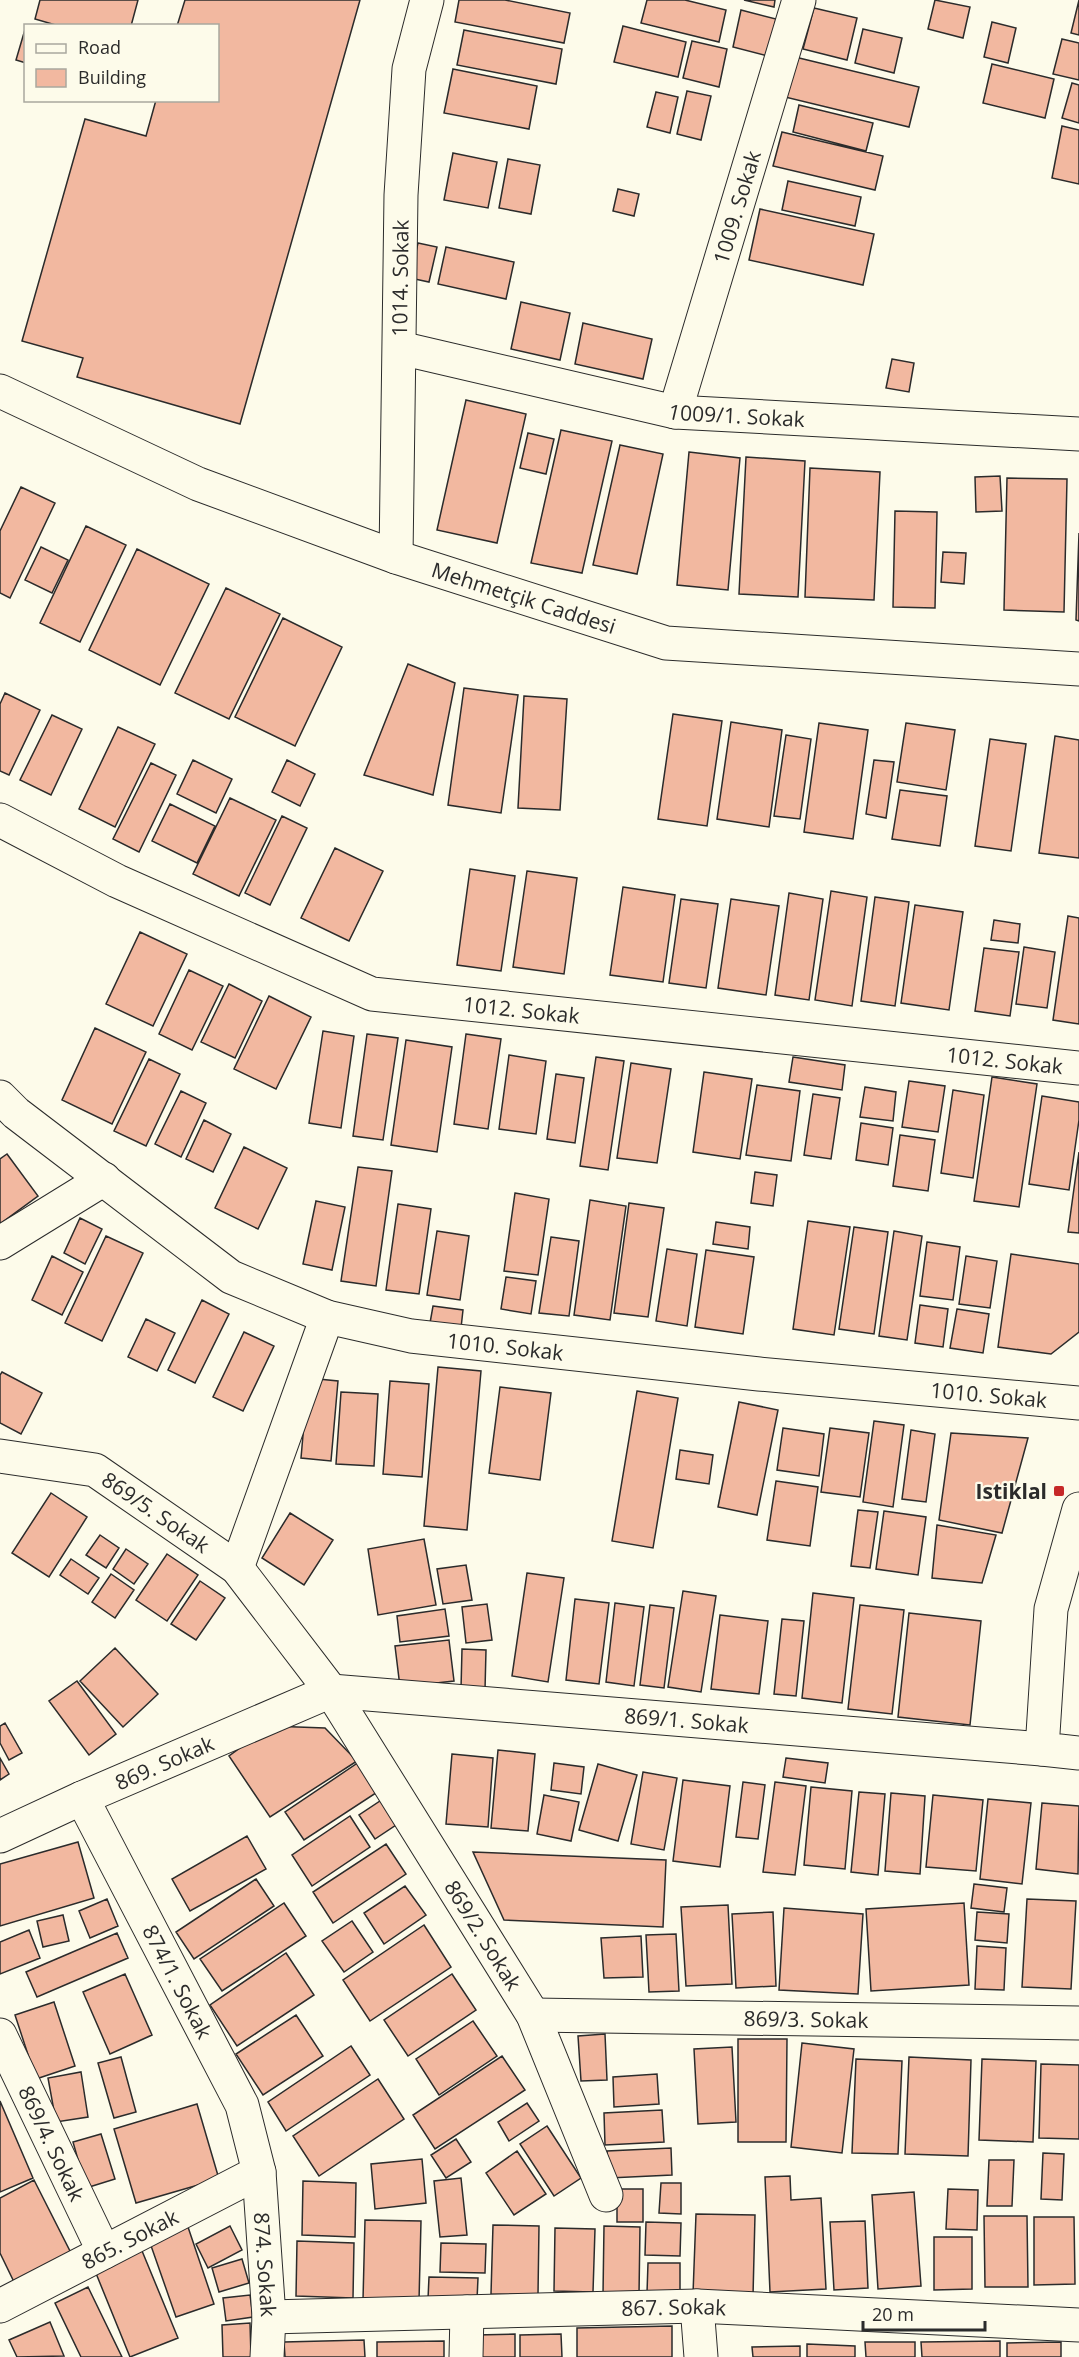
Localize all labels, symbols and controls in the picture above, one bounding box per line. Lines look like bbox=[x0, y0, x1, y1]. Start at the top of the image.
legend bbox=[24, 24, 219, 102]
text: Road bbox=[78, 35, 121, 59]
text: Building bbox=[78, 65, 146, 89]
street label: 1009. Sokak bbox=[706, 147, 767, 267]
street label: 1014. Sokak bbox=[385, 219, 415, 337]
street label: 1009/1. Sokak bbox=[665, 397, 806, 433]
street label: Mehmetçik Caddesi bbox=[428, 555, 620, 640]
street label: 1012. Sokak bbox=[462, 990, 581, 1030]
street label: 1012. Sokak bbox=[945, 1040, 1064, 1080]
street label: 1010. Sokak bbox=[446, 1326, 565, 1367]
street label: 1010. Sokak bbox=[929, 1376, 1048, 1414]
street label: 869/5. Sokak bbox=[97, 1465, 215, 1559]
place label: Istiklal bbox=[976, 1477, 1047, 1505]
marker: Istiklal bbox=[1052, 1484, 1066, 1498]
street label: 869/1. Sokak bbox=[623, 1701, 750, 1739]
street label: 869. Sokak bbox=[111, 1729, 218, 1796]
street label: 869/2. Sokak bbox=[438, 1875, 528, 1995]
street label: 874/1. Sokak bbox=[136, 1920, 219, 2043]
street label: 869/3. Sokak bbox=[743, 2004, 869, 2034]
street label: 869/4. Sokak bbox=[12, 2081, 91, 2205]
street label: 865. Sokak bbox=[77, 2202, 183, 2275]
street label: 874. Sokak bbox=[248, 2211, 283, 2318]
street label: 867. Sokak bbox=[621, 2292, 727, 2322]
scale bar bbox=[863, 2294, 984, 2332]
text: 20 m bbox=[872, 2302, 914, 2326]

